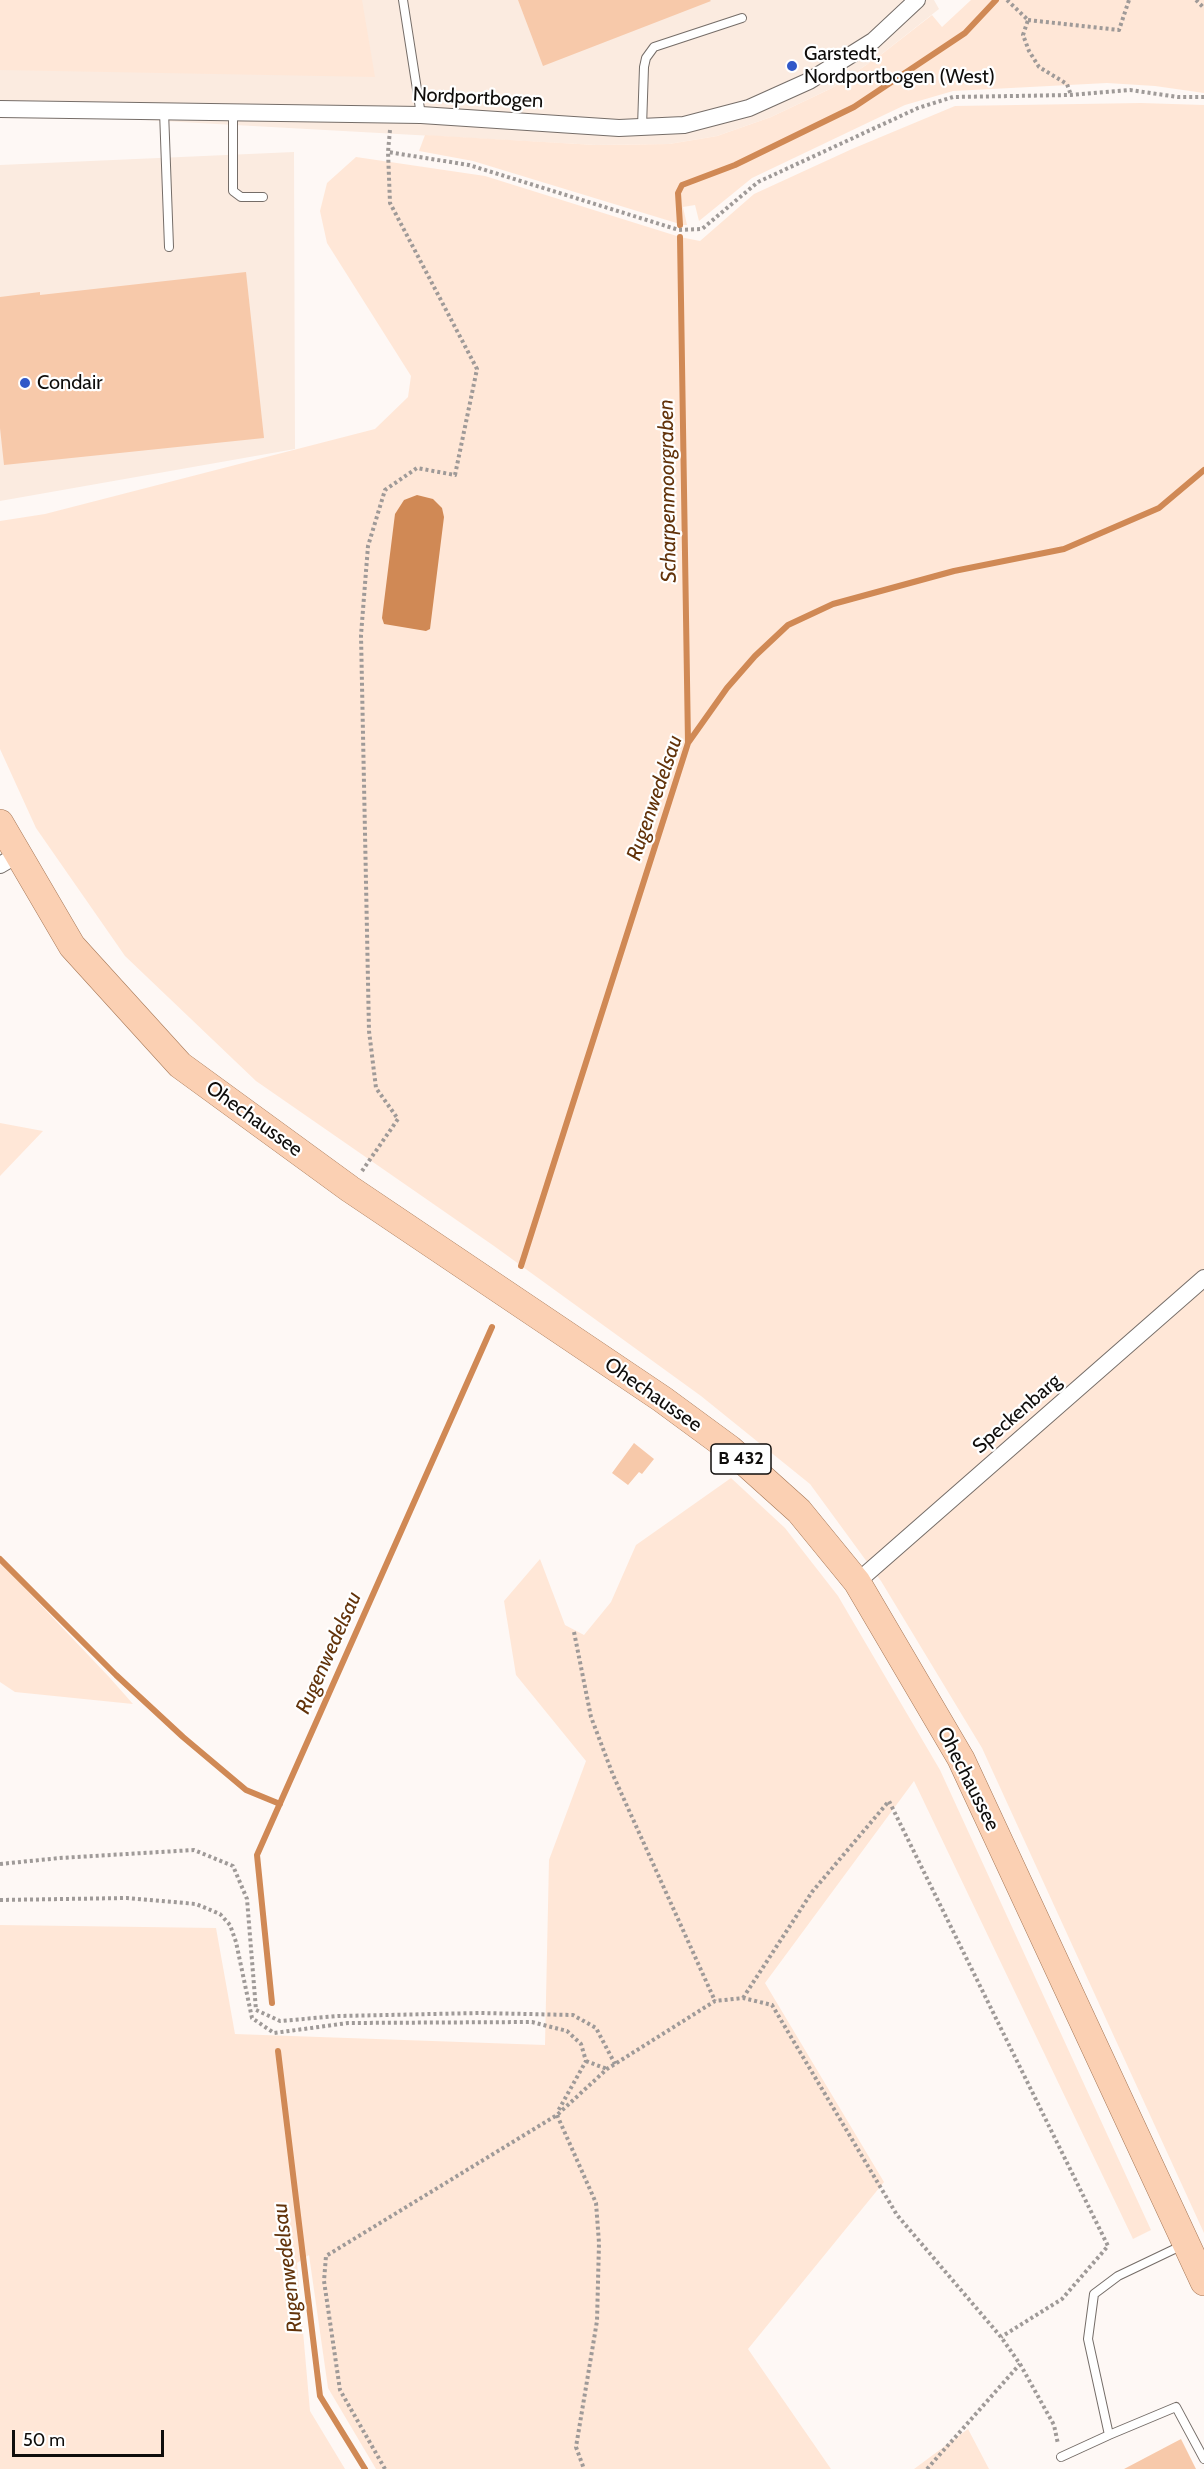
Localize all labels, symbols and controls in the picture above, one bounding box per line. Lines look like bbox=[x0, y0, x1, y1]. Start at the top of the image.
place label: Garstedt, Nordportbogen (West) bbox=[804, 42, 995, 89]
marker: Garstedt, Nordportbogen (West) bbox=[785, 59, 799, 73]
street label: Nordportbogen bbox=[412, 83, 544, 113]
place label: Condair bbox=[37, 371, 102, 395]
marker: Condair bbox=[18, 376, 32, 390]
water label: Scharpenmoorgraben bbox=[654, 399, 682, 583]
water label: Rugenwedelsau bbox=[622, 732, 688, 864]
street label: Ohechaussee bbox=[201, 1076, 307, 1162]
street label: Ohechaussee bbox=[600, 1353, 706, 1437]
street label: Speckenbarg bbox=[968, 1369, 1066, 1459]
road number: B 432 bbox=[711, 1444, 771, 1474]
water label: Rugenwedelsau bbox=[291, 1588, 367, 1718]
street label: Ohechaussee bbox=[932, 1723, 1004, 1835]
water label: Rugenwedelsau bbox=[268, 2202, 308, 2334]
scale bar bbox=[15, 2418, 166, 2456]
text: 50 m bbox=[23, 2429, 65, 2451]

